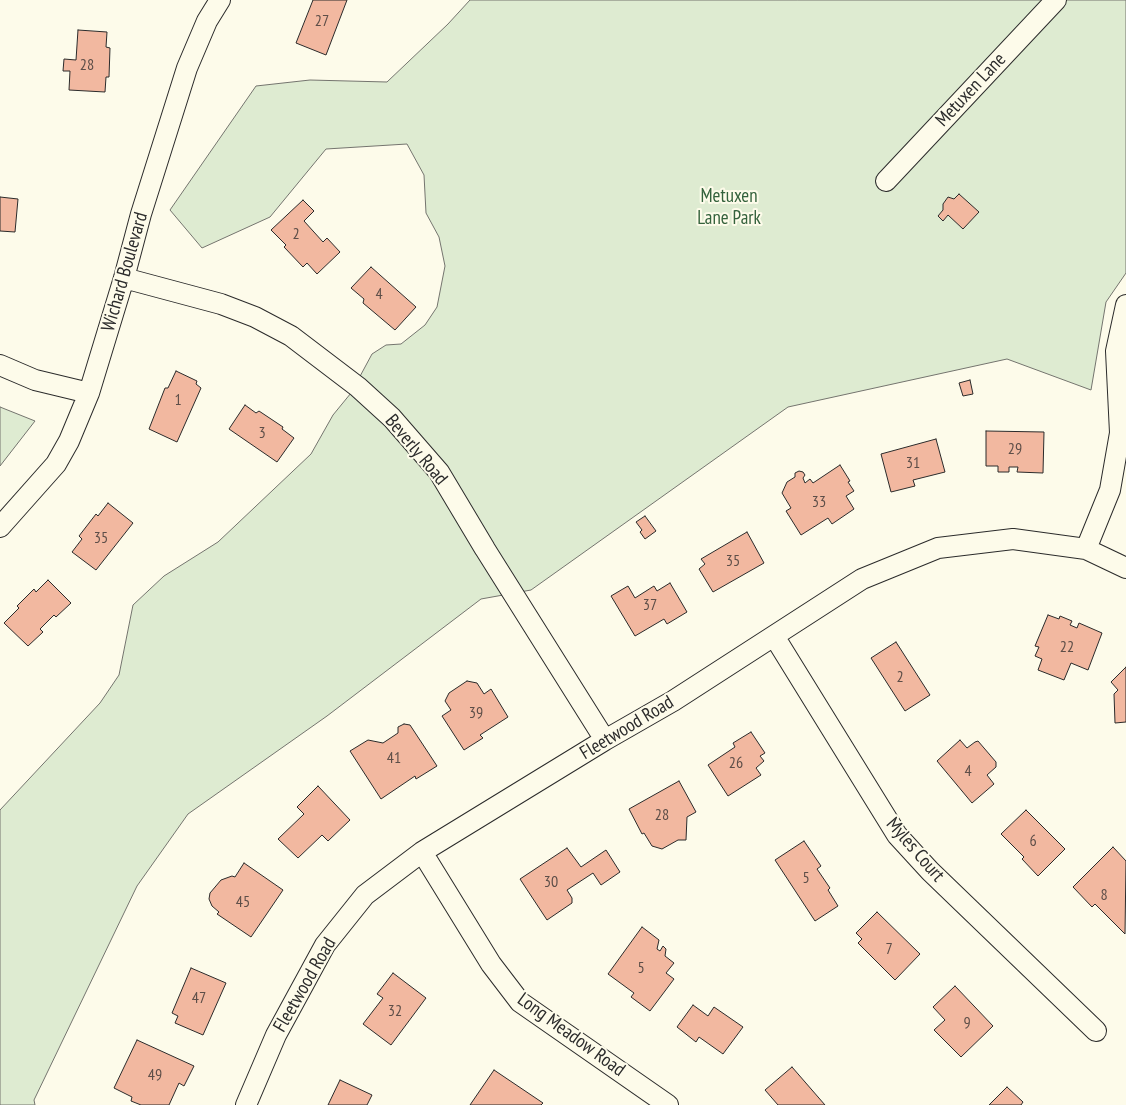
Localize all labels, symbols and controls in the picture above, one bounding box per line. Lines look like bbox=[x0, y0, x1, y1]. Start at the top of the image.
house number: 27 bbox=[315, 11, 329, 31]
street label: Metuxen Lane bbox=[931, 48, 1011, 132]
house number: 28 bbox=[80, 55, 94, 75]
park label: Metuxen Lane Park bbox=[697, 186, 761, 230]
street label: Wichard Boulevard bbox=[97, 210, 153, 334]
house number: 2 bbox=[292, 224, 300, 244]
house number: 4 bbox=[375, 284, 383, 304]
house number: 1 bbox=[174, 390, 182, 410]
street label: Beverly Road bbox=[380, 410, 452, 490]
house number: 3 bbox=[258, 423, 266, 443]
house number: 29 bbox=[1008, 439, 1022, 459]
house number: 31 bbox=[906, 453, 920, 473]
house number: 33 bbox=[812, 492, 826, 512]
house number: 35 bbox=[94, 528, 108, 548]
house number: 35 bbox=[726, 551, 740, 571]
house number: 37 bbox=[643, 595, 657, 615]
house number: 22 bbox=[1060, 637, 1074, 657]
house number: 2 bbox=[896, 667, 904, 687]
street label: Fleetwood Road bbox=[576, 691, 678, 765]
house number: 39 bbox=[469, 703, 483, 723]
house number: 41 bbox=[387, 748, 401, 768]
house number: 26 bbox=[729, 753, 743, 773]
house number: 4 bbox=[964, 761, 972, 781]
house number: 28 bbox=[655, 805, 669, 825]
street label: Myles Court bbox=[881, 813, 949, 887]
house number: 6 bbox=[1029, 831, 1037, 851]
house number: 5 bbox=[802, 868, 810, 888]
house number: 30 bbox=[544, 872, 558, 892]
house number: 8 bbox=[1100, 885, 1108, 905]
house number: 45 bbox=[236, 892, 250, 912]
street label: Fleetwood Road bbox=[269, 934, 341, 1036]
house number: 7 bbox=[885, 939, 893, 959]
house number: 5 bbox=[637, 958, 645, 978]
house number: 47 bbox=[192, 988, 206, 1008]
street label: Long Meadow Road bbox=[513, 988, 629, 1082]
house number: 32 bbox=[388, 1001, 402, 1021]
house number: 9 bbox=[963, 1013, 971, 1033]
house number: 49 bbox=[148, 1065, 162, 1085]

